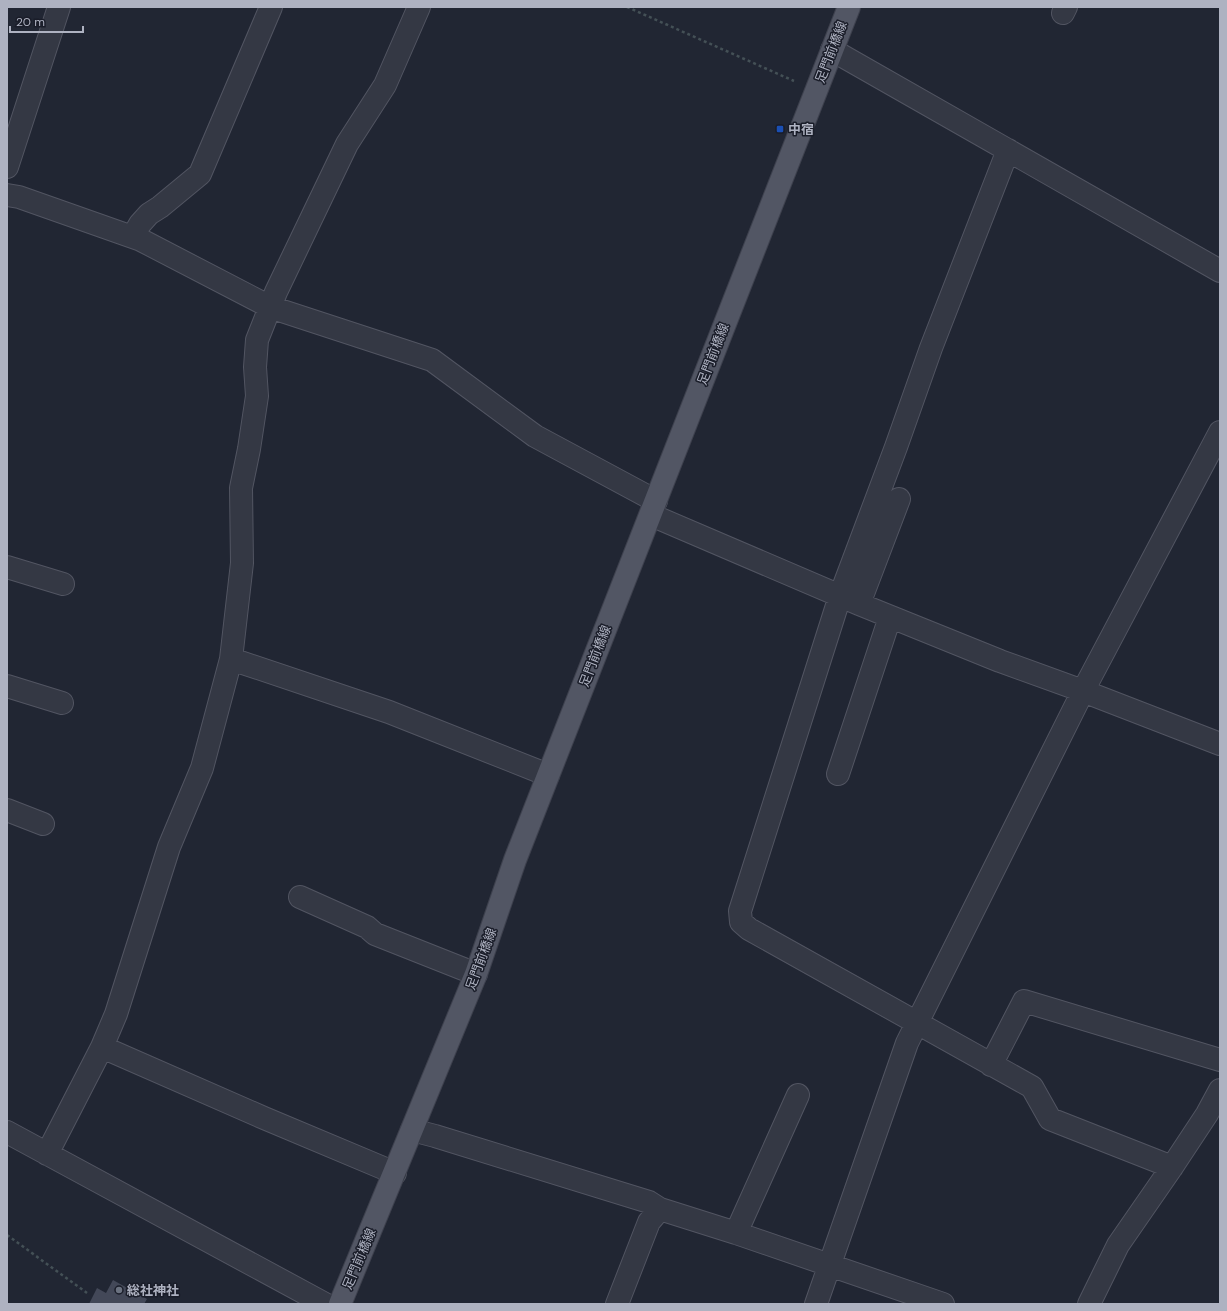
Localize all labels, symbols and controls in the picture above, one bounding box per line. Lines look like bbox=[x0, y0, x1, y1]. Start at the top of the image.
scale bar bbox=[10, 8, 83, 34]
text: 20 m bbox=[16, 14, 45, 30]
street label: 足門前橋線 bbox=[811, 19, 851, 85]
place label: 中宿 bbox=[788, 121, 814, 138]
marker: 中宿 bbox=[775, 124, 785, 134]
street label: 足門前橋線 bbox=[693, 321, 733, 387]
street label: 足門前橋線 bbox=[575, 623, 615, 689]
street label: 足門前橋線 bbox=[462, 926, 500, 992]
street label: 足門前橋線 bbox=[338, 1226, 380, 1292]
place label: 総社神社 bbox=[126, 1282, 179, 1299]
marker: 総社神社 bbox=[114, 1285, 124, 1295]

